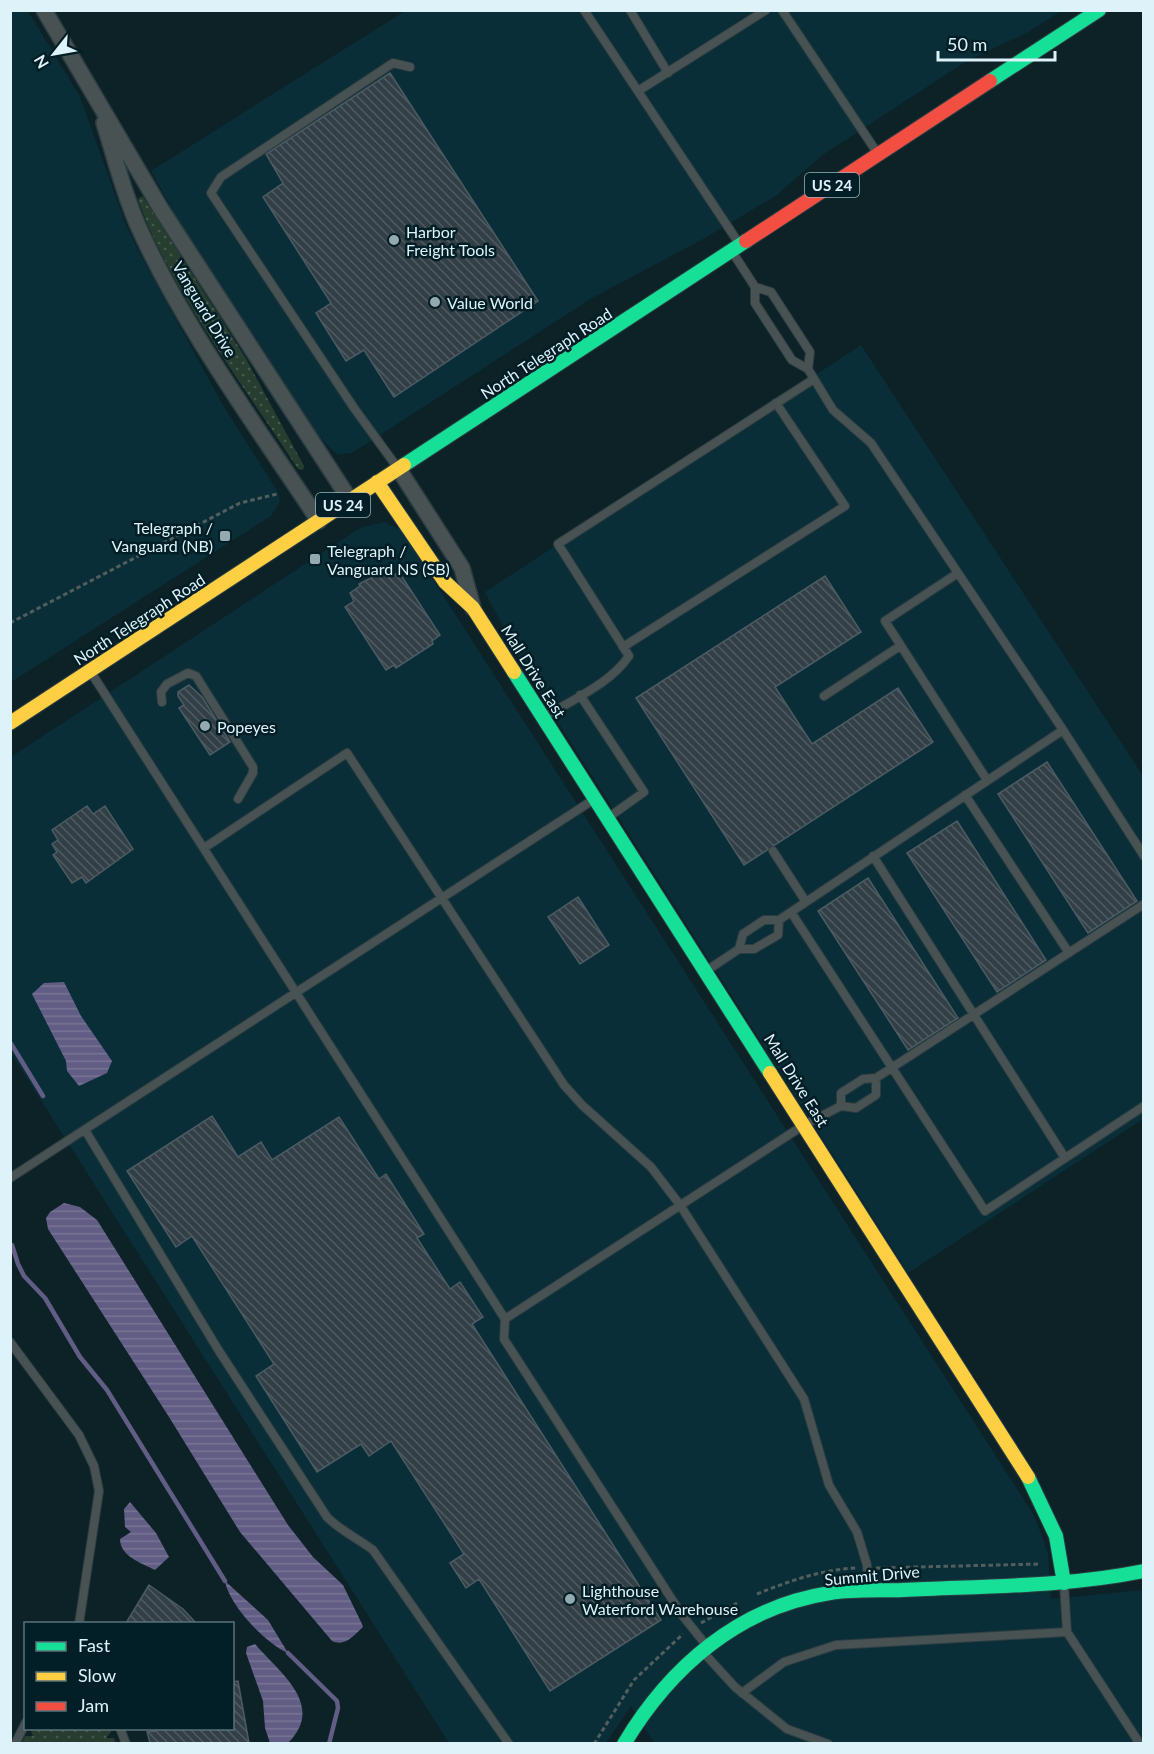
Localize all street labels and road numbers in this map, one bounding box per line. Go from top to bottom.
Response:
road number: US 24 [805,173,859,197]
street label: Vanguard Drive [169,258,241,360]
street label: North Telegraph Road [477,303,615,403]
road number: US 24 [316,493,370,517]
street label: North Telegraph Road [70,569,208,669]
street label: Mall Drive East [498,621,570,721]
street label: Mall Drive East [761,1030,833,1130]
street label: Summit Drive [824,1561,920,1589]

